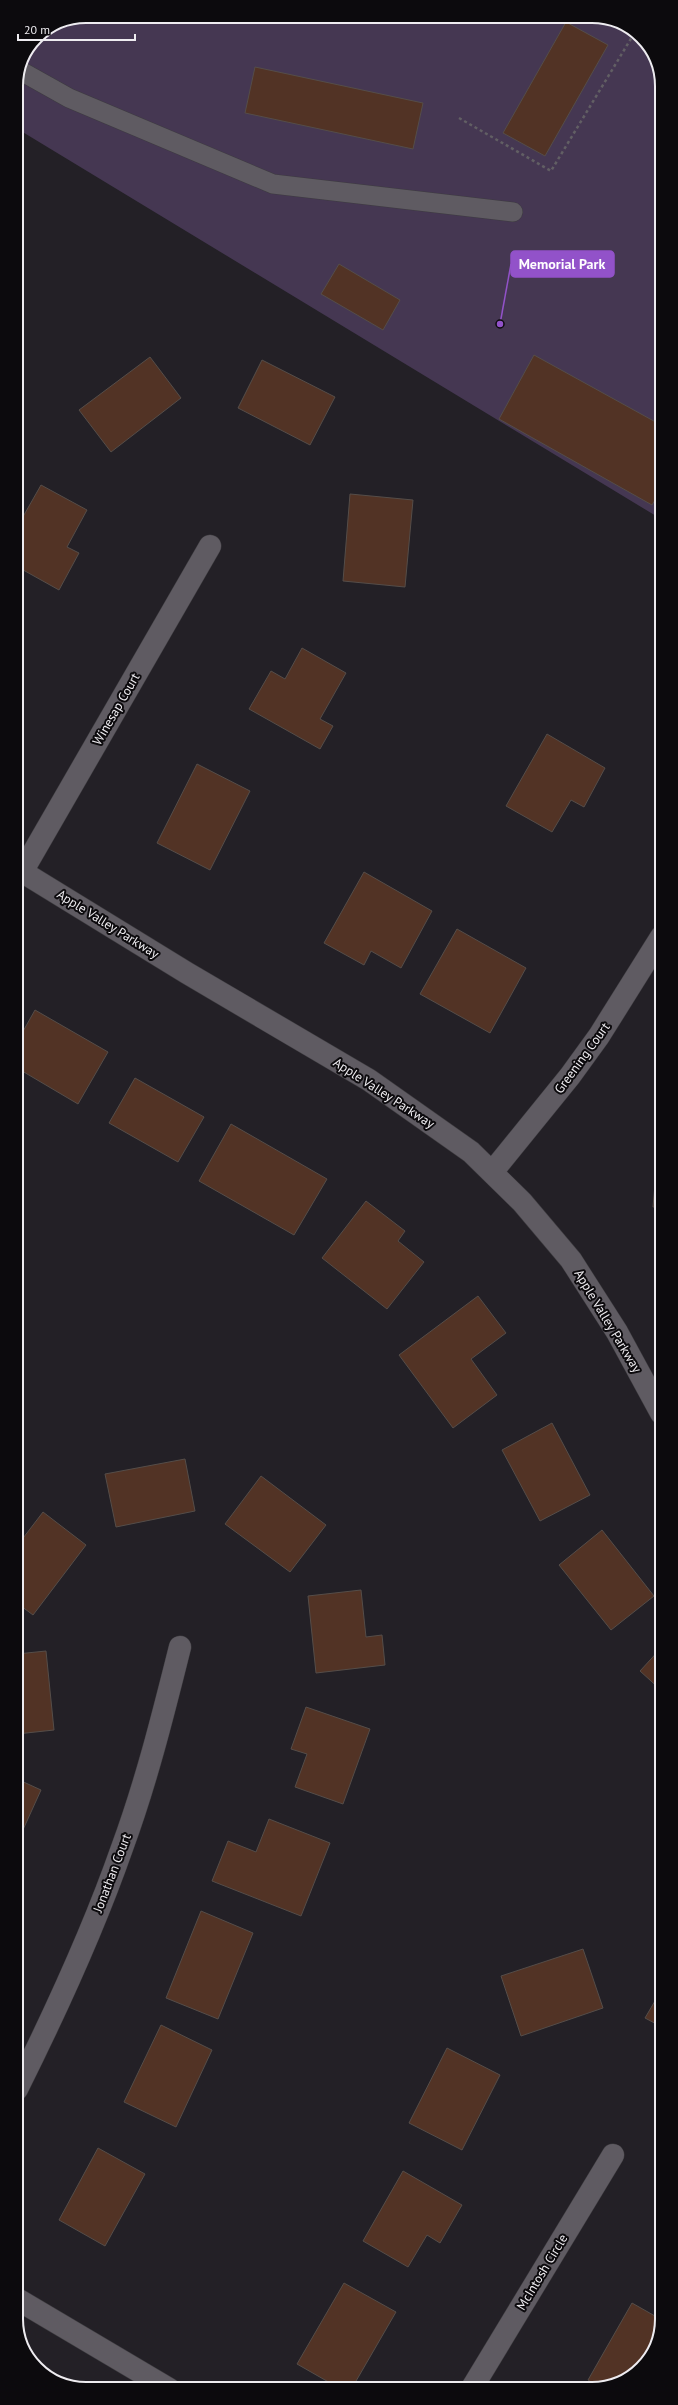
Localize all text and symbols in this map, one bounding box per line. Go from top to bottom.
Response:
scale bar [18,16,135,42]
text: 20 m [24,22,50,37]
callout: Memorial Park [511,251,614,277]
text: Memorial Park [519,255,605,273]
street label: Winesap Court [88,669,144,748]
street label: Apple Valley Parkway [54,886,162,962]
street label: Greening Court [551,1019,614,1097]
street label: Apple Valley Parkway [330,1054,438,1132]
street label: Apple Valley Parkway [571,1266,645,1376]
street label: Jonathan Court [89,1831,135,1916]
street label: McIntosh Circle [513,2231,571,2313]

